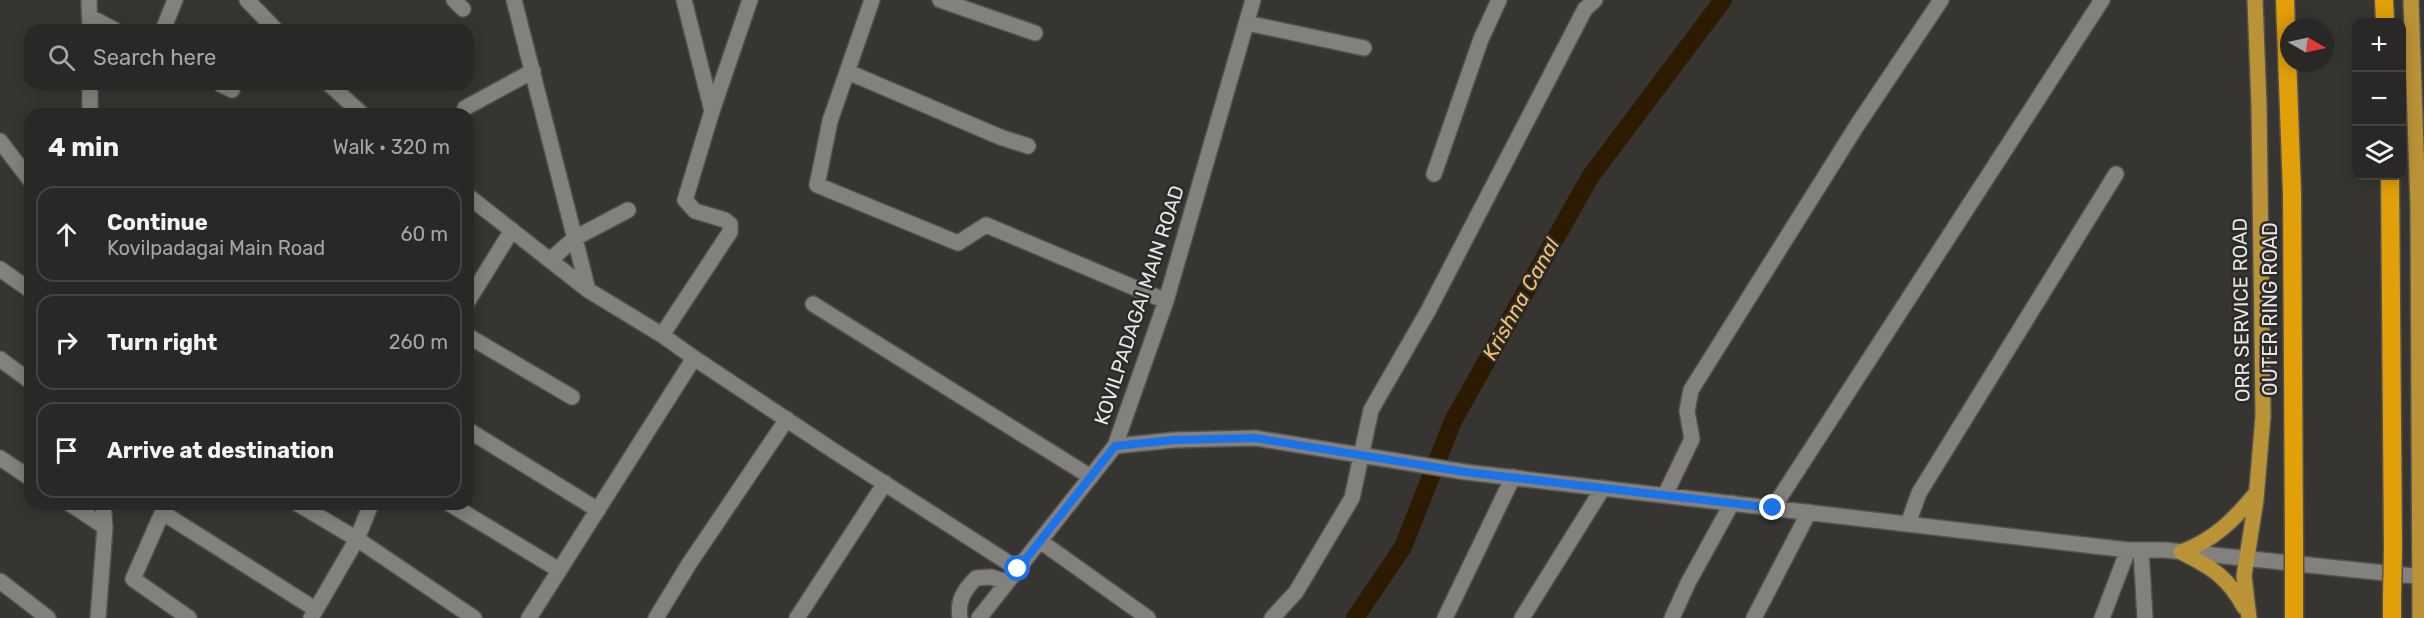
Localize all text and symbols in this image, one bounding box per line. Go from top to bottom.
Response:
north arrow [2280,18,2334,72]
map controls [2352,18,2406,180]
button: + [2352,18,2406,72]
search box [24,24,474,90]
icon: search [45,41,78,74]
text: Search here [93,44,216,71]
button: − [2352,72,2406,126]
button: layers [2352,126,2406,180]
text: 4 min [48,132,119,163]
text: Walk · 320 m [333,135,450,159]
street label: KOVILPADAGAI MAIN ROAD [1089,182,1189,428]
text: Continue [107,209,208,236]
icon: ahead [50,218,83,251]
street label: ORR SERVICE ROAD [2227,218,2255,402]
text: 60 m [401,222,448,246]
street label: OUTER RING ROAD [2258,222,2282,396]
water label: Krishna Canal [1477,233,1565,364]
text: Kovilpadagai Main Road [107,236,325,260]
icon: right [50,326,83,359]
text: Turn right [107,329,217,356]
text: 260 m [389,330,448,354]
icon: arrive [50,434,83,467]
text: Arrive at destination [107,437,334,464]
route end [1759,494,1785,520]
route start [1004,555,1030,581]

